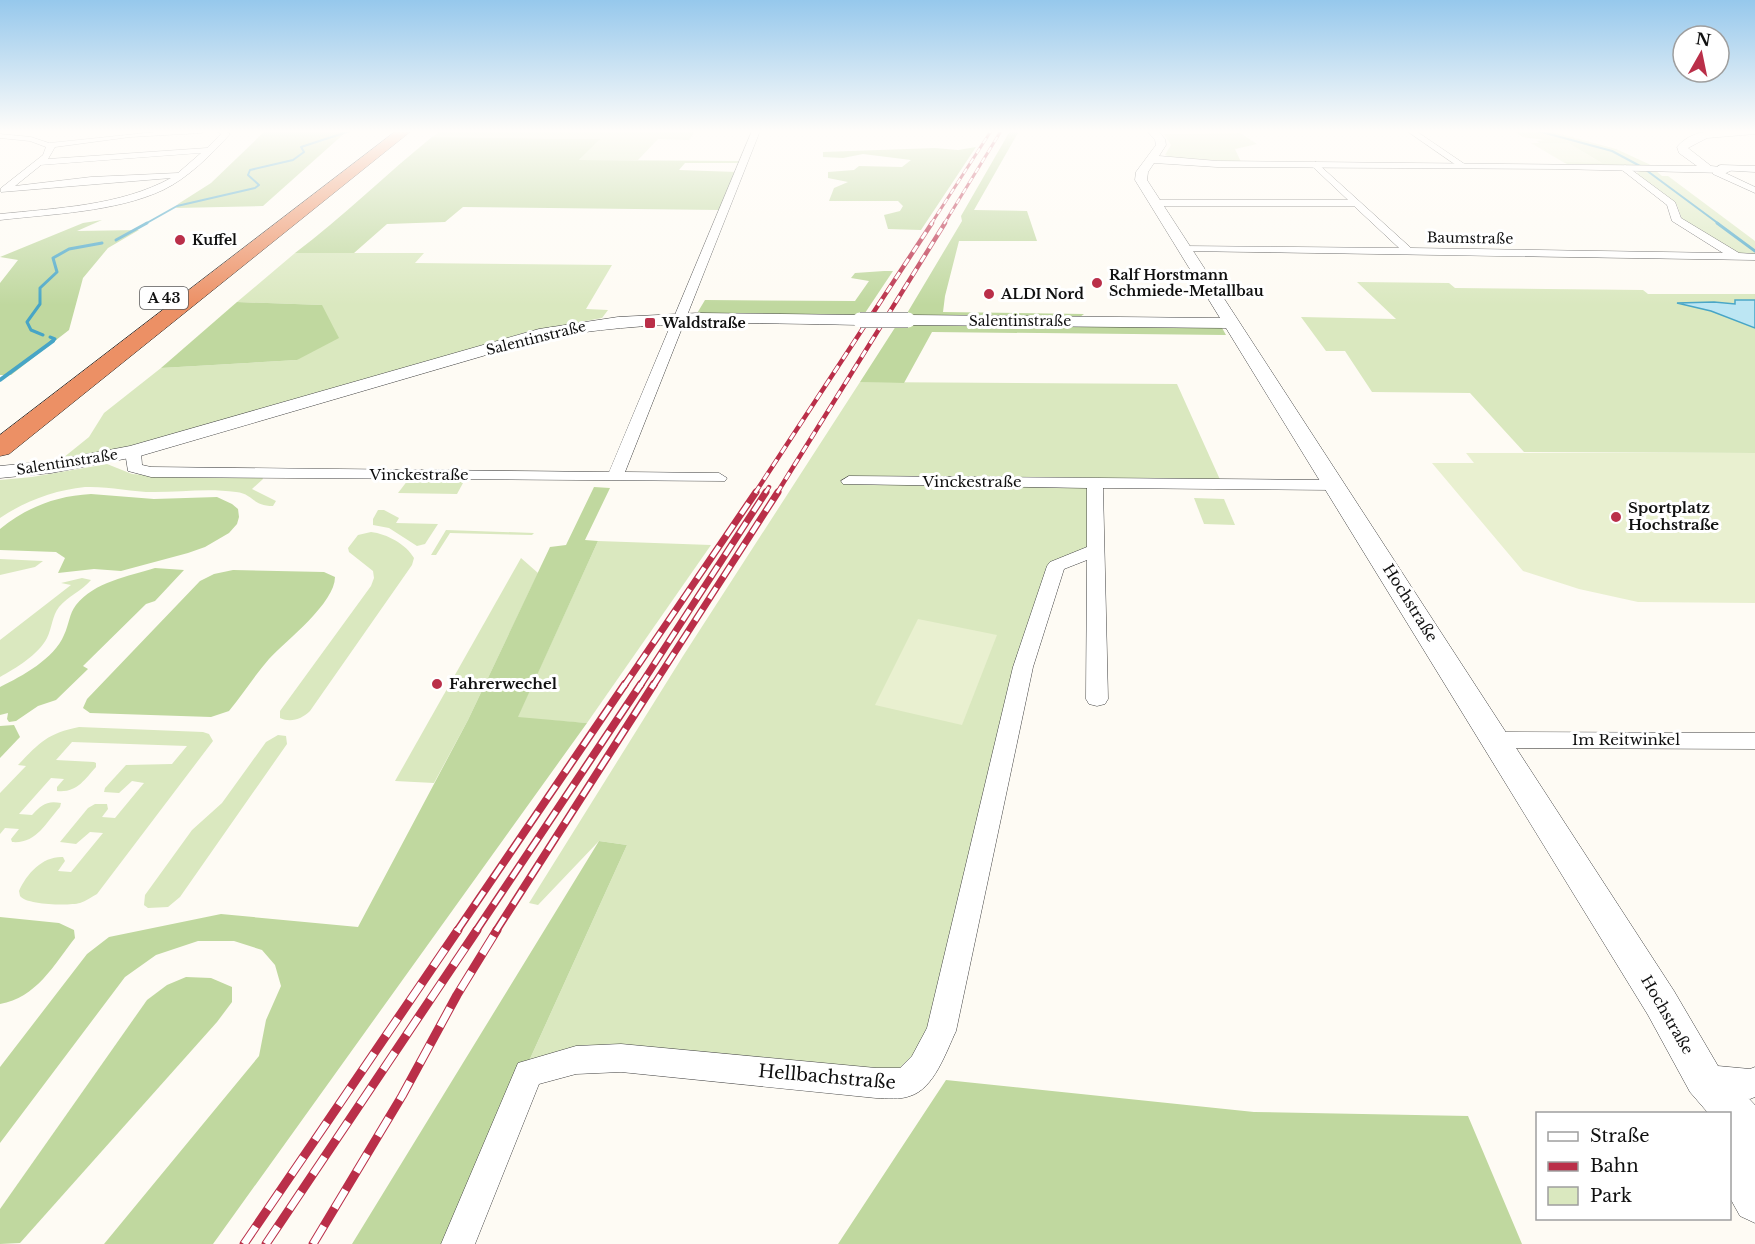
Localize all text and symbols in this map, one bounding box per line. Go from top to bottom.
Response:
north arrow [1671,24,1731,84]
text: N [1694,28,1712,50]
street label: Baumstraße [1427,228,1513,248]
place label: Kuffel [192,231,237,249]
marker: Kuffel [173,233,187,247]
place label: Ralf Horstmann Schmiede-Metallbau [1109,266,1264,300]
marker: Ralf Horstmann Schmiede-Metallbau [1090,276,1104,290]
place label: ALDI Nord [1000,285,1084,303]
road number: A 43 [140,287,188,309]
marker: ALDI Nord [982,287,996,301]
street label: Salentinstraße [969,312,1071,330]
place label: Waldstraße [661,314,746,332]
marker: Waldstraße [643,316,657,330]
street label: Salentinstraße [484,317,588,359]
street label: Salentinstraße [15,445,119,479]
street label: Vinckestraße [368,465,469,484]
street label: Vinckestraße [921,472,1022,491]
place label: Sportplatz Hochstraße [1628,498,1719,534]
marker: Sportplatz Hochstraße [1609,510,1623,524]
street label: Hochstraße [1379,560,1442,645]
place label: Fahrerwechel [449,674,558,693]
marker: Fahrerwechel [430,677,444,691]
street label: Im Reitwinkel [1572,730,1680,749]
street label: Hochstraße [1637,972,1698,1058]
street label: Hellbachstraße [757,1060,897,1094]
legend [1536,1112,1731,1220]
text: Straße [1590,1125,1650,1147]
text: Bahn [1590,1155,1639,1177]
text: Park [1590,1185,1632,1207]

